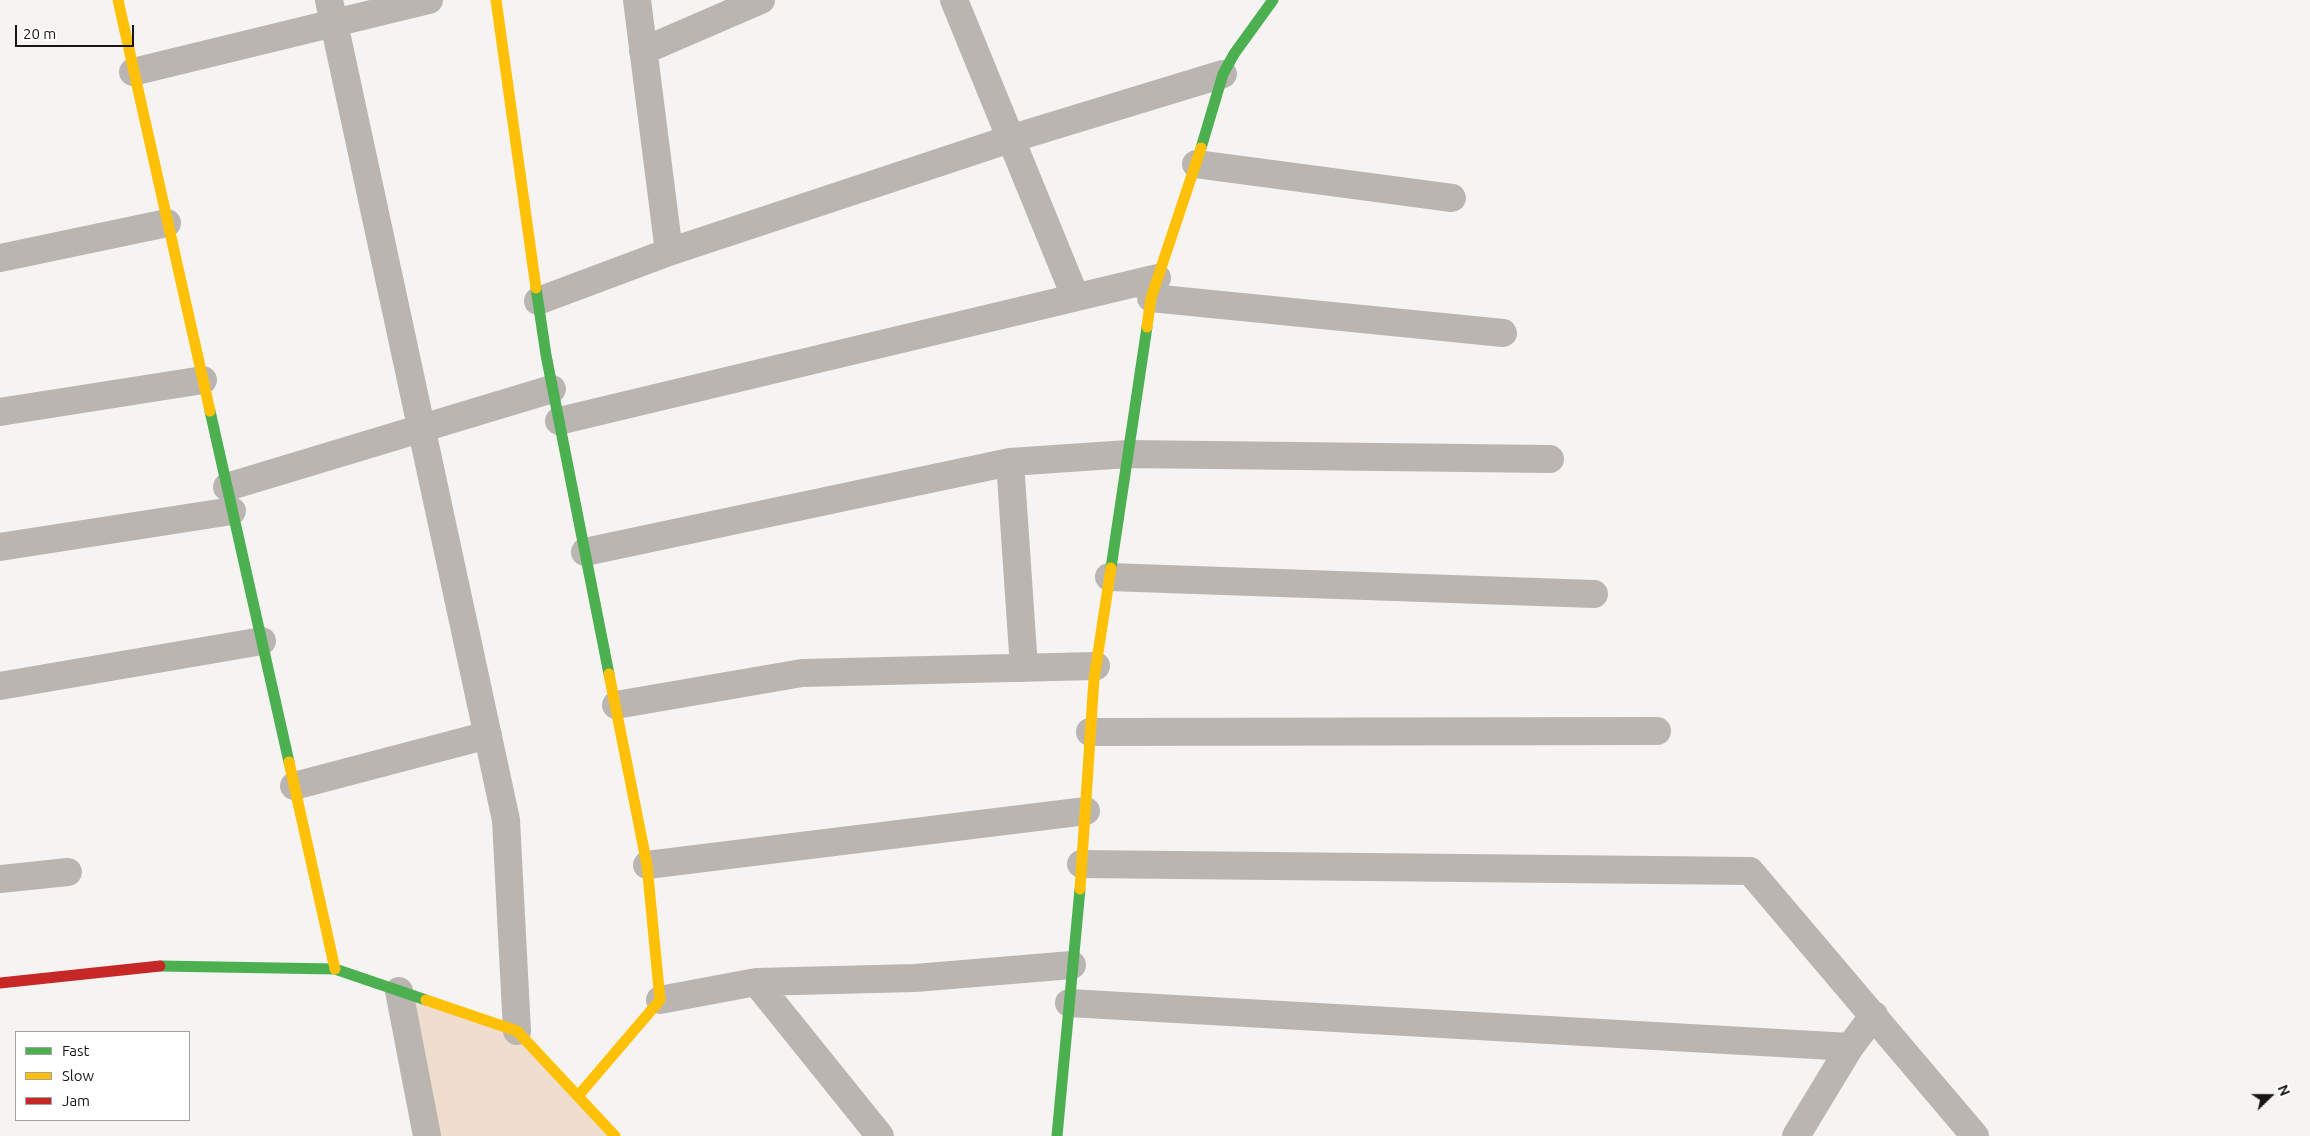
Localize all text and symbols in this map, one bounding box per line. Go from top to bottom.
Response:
scale bar [18,15,136,47]
text: 20 m [23,25,56,42]
legend [15,1031,190,1121]
text: Fast [62,1042,89,1059]
text: Slow [62,1067,94,1084]
north arrow [2245,1071,2295,1121]
text: N [2275,1083,2293,1098]
text: Jam [62,1092,90,1109]

